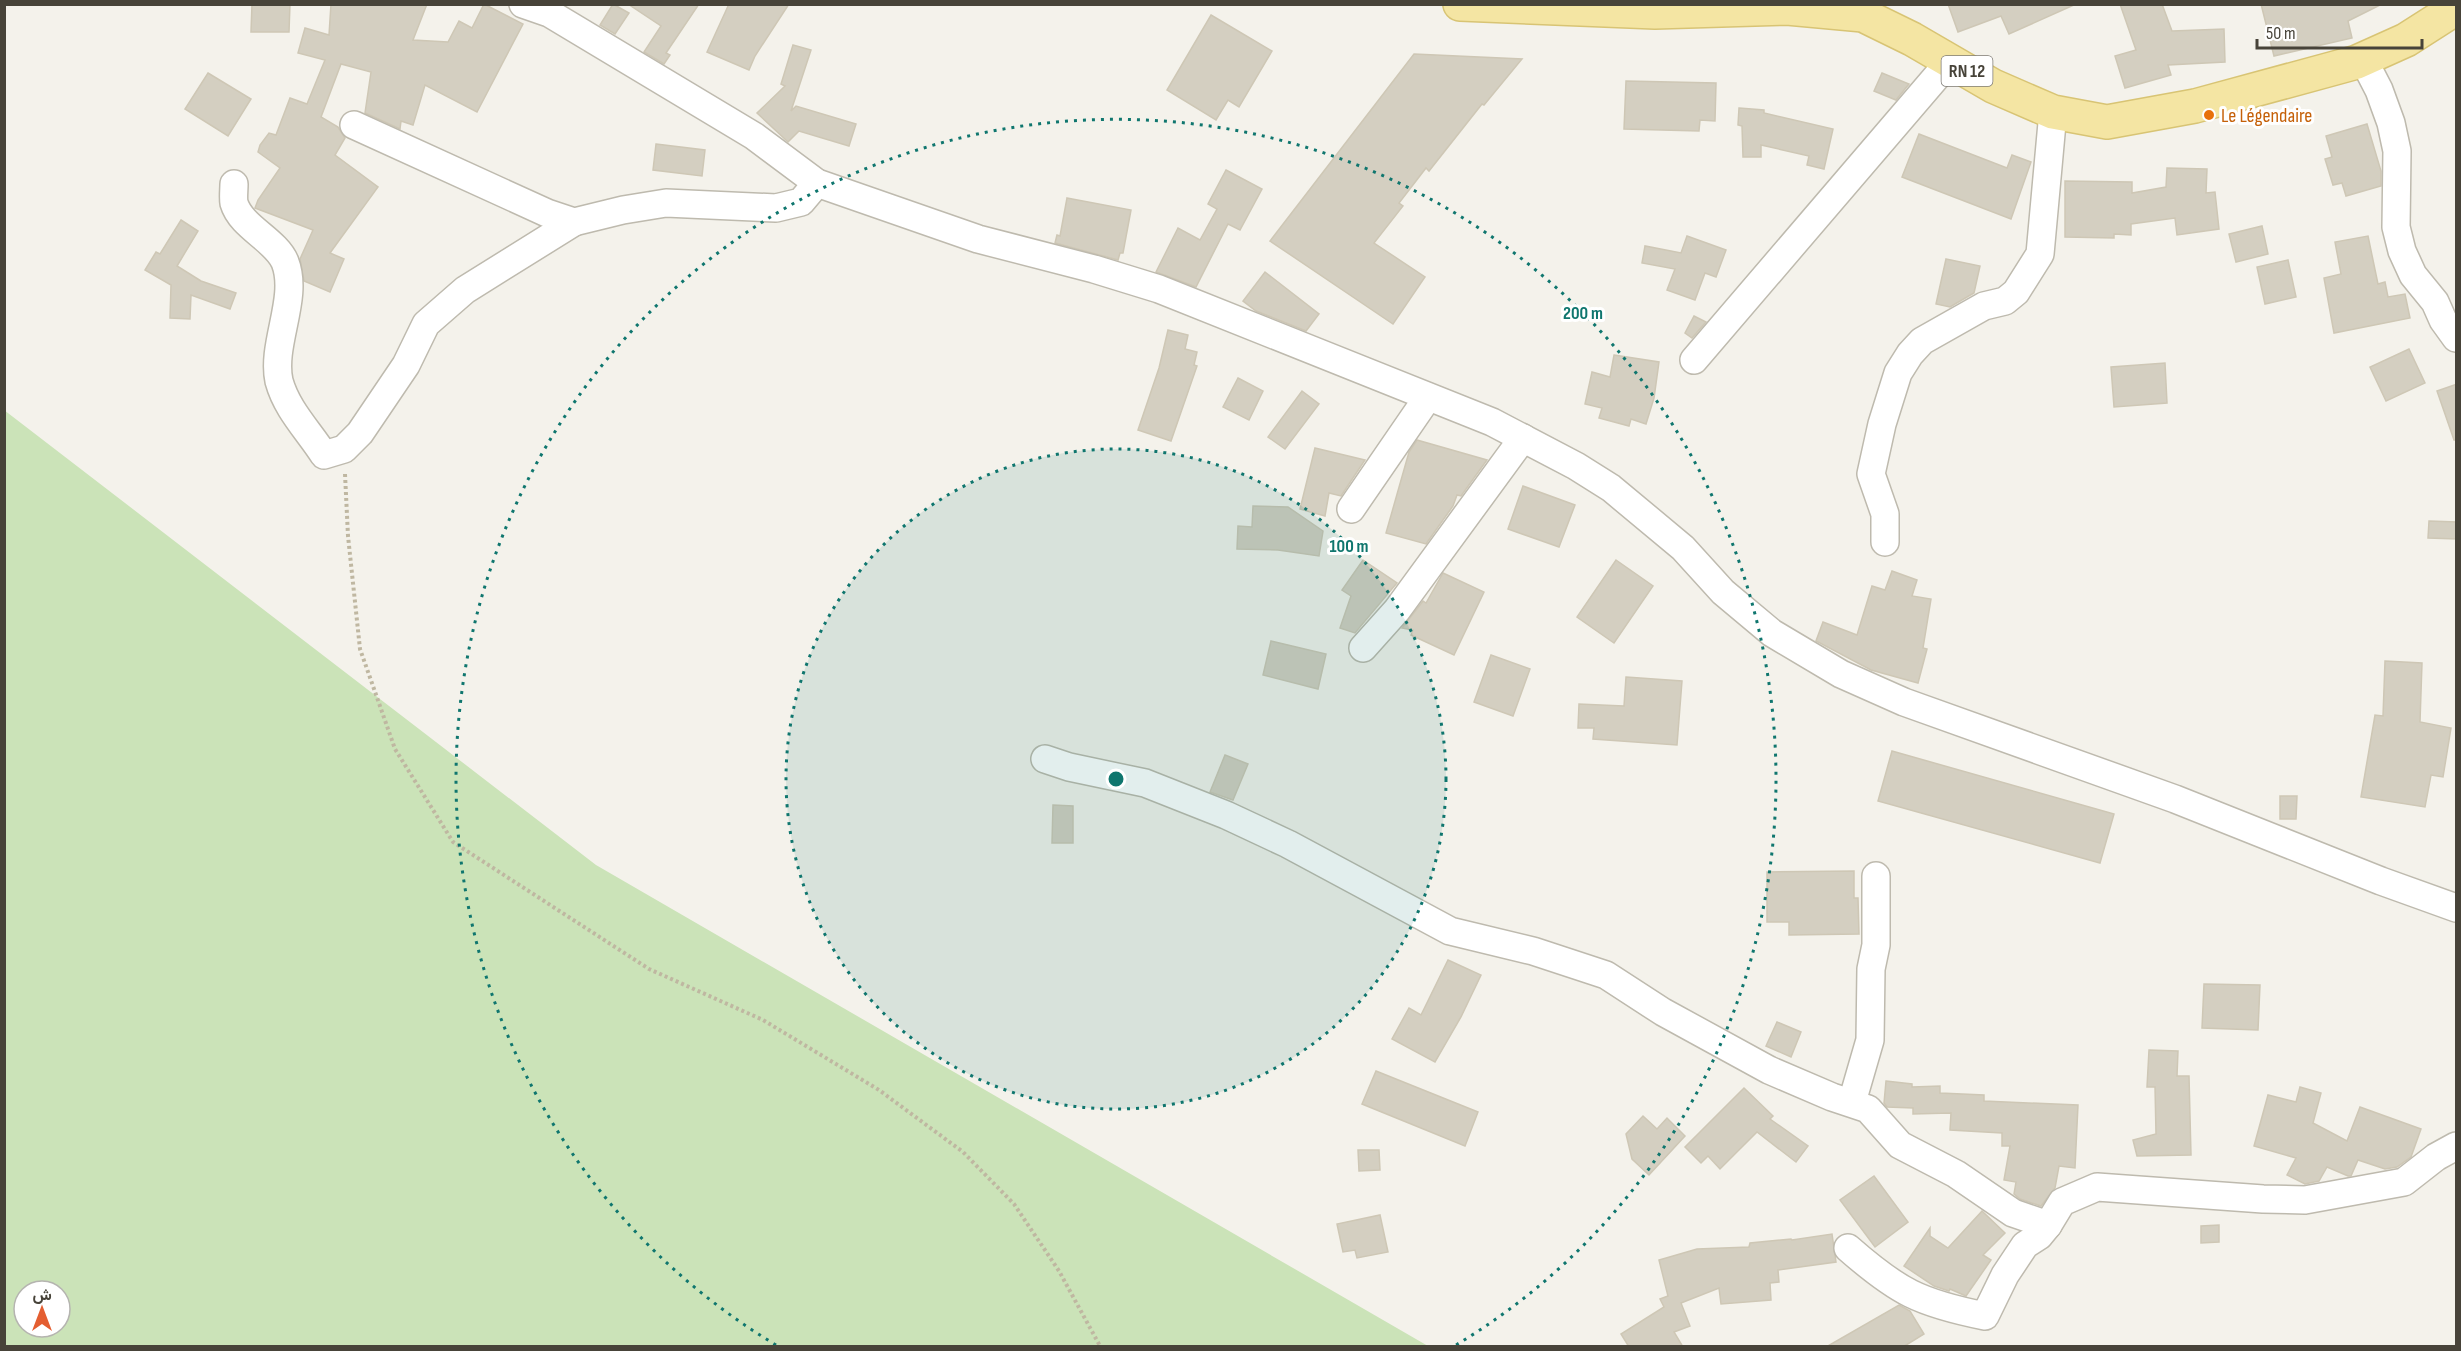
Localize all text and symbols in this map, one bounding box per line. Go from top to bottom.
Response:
scale bar [2257,12,2422,50]
text: 50 m [2266,23,2296,44]
road number: RN 12 [1942,56,1992,86]
place label: Le Légendaire [2221,104,2312,128]
marker: Le Légendaire [2202,108,2216,122]
text: 200 m [1563,303,1603,324]
text: 100 m [1330,536,1369,557]
centre of rings [1106,769,1126,789]
north arrow [12,1279,72,1339]
text: ش [32,1286,52,1305]

